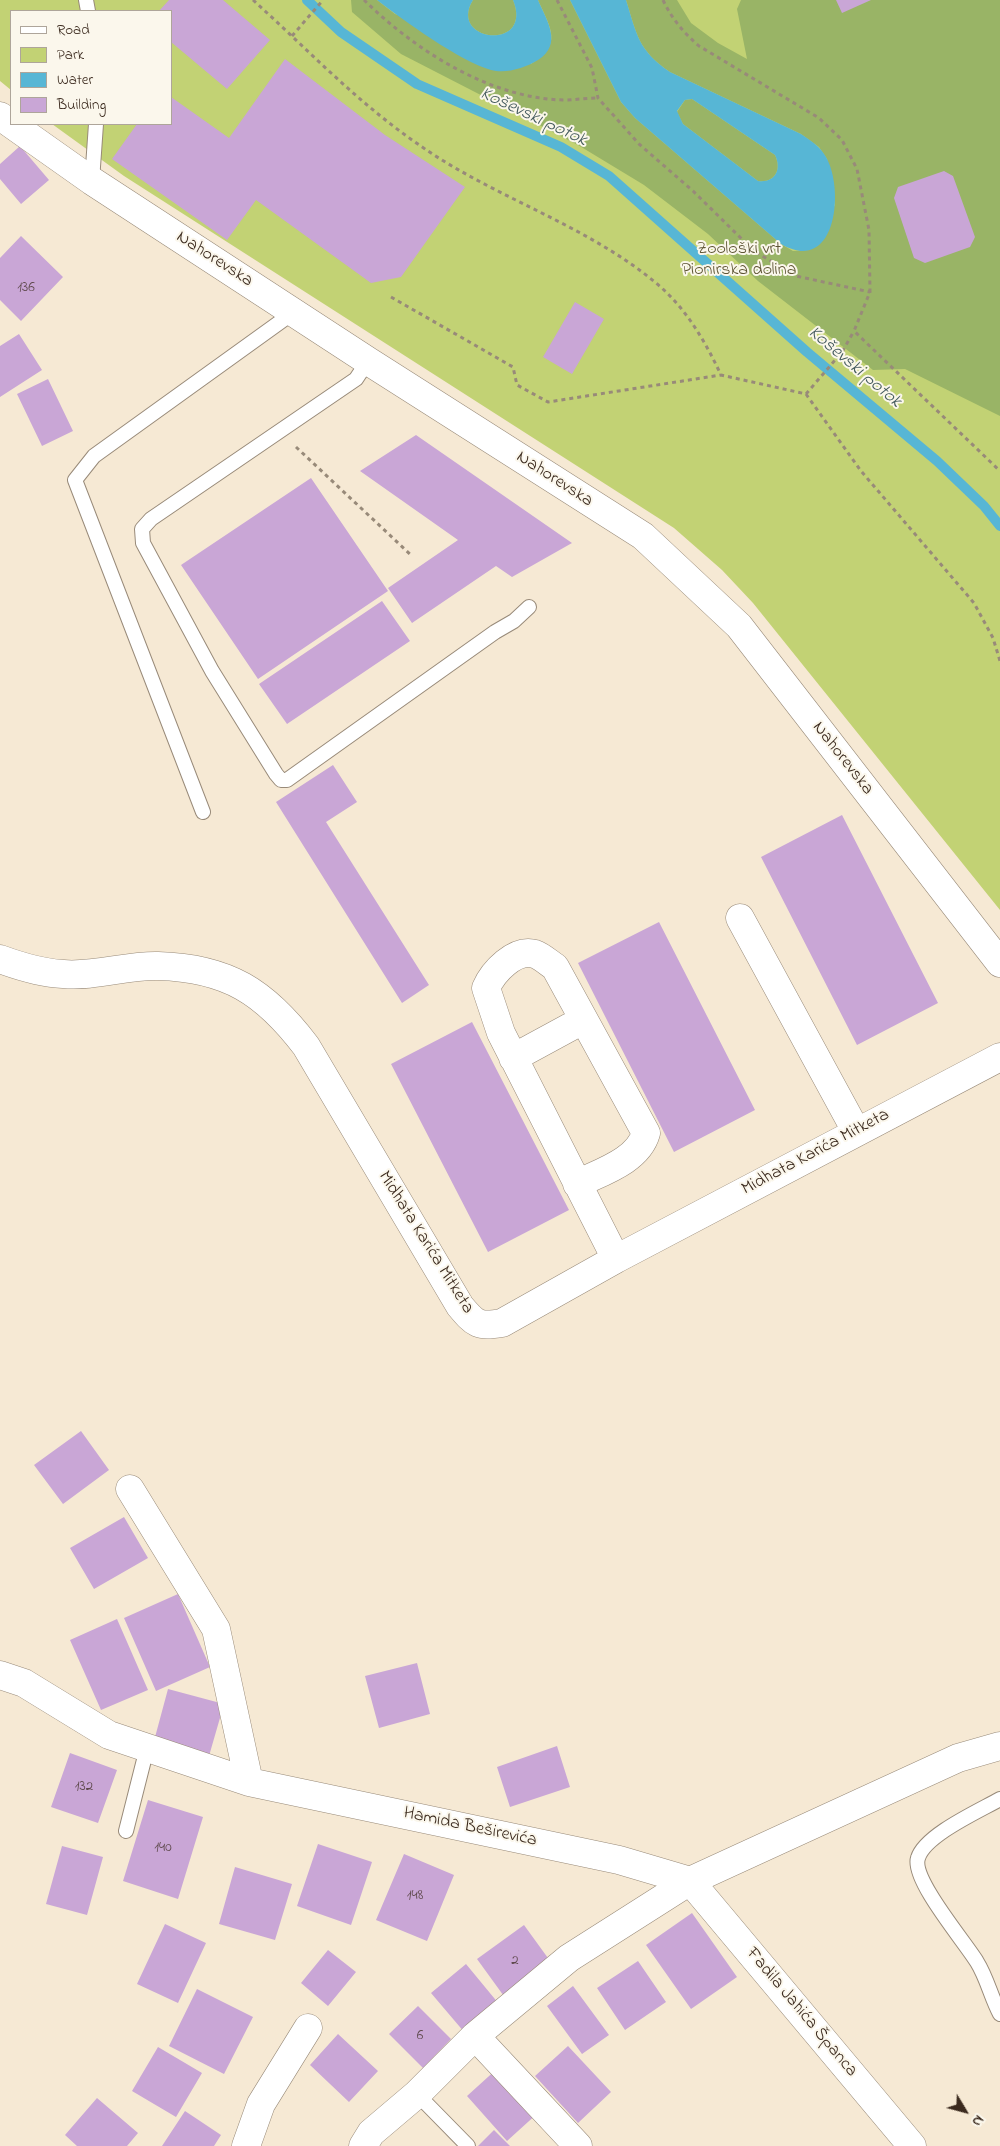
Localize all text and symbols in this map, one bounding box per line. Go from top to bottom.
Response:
legend [10,10,172,125]
text: Road [57,19,90,41]
text: Park [57,44,84,66]
text: Water [57,69,93,91]
water label: Koševski potok [476,83,590,153]
text: Building [57,94,106,116]
street label: Nahorevska [172,227,256,293]
park label: Zoološki vrt Pionirska dolina [682,239,796,282]
house number: 136 [17,280,35,298]
water label: Koševski potok [803,322,905,414]
street label: Nahorevska [512,447,596,513]
street label: Nahorevska [807,718,877,800]
street label: Midhata Karića Mitketa [738,1105,894,1201]
street label: Midhata Karića Mitketa [372,1168,478,1318]
house number: 132 [75,1779,93,1797]
street label: Hamida Beširevića [401,1803,539,1853]
house number: 140 [154,1840,172,1858]
house number: 148 [407,1888,423,1906]
street label: Fadila Jahića Španca [741,1944,861,2082]
house number: 2 [511,1953,519,1971]
house number: 6 [417,2028,423,2046]
north arrow [940,2086,990,2136]
text: N [966,2110,989,2130]

